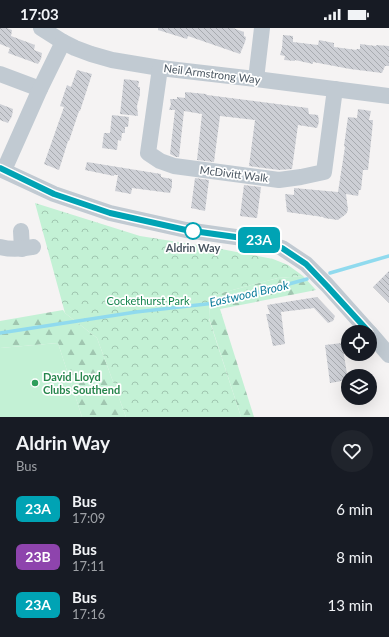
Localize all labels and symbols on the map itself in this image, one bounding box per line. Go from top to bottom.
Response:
street label: Neil Armstrong Way [163,61,261,86]
street label: McDivitt Walk [199,163,270,184]
marker: Aldrin Way [184,222,202,240]
line badge: 23A [236,227,282,253]
place label: Aldrin Way [165,241,220,254]
water label: Eastwood Brook [208,277,290,310]
park label: Cockethurst Park [107,294,190,307]
place label: David Lloyd Clubs Southend [43,370,120,396]
marker: David Lloyd Clubs Southend [30,378,40,388]

